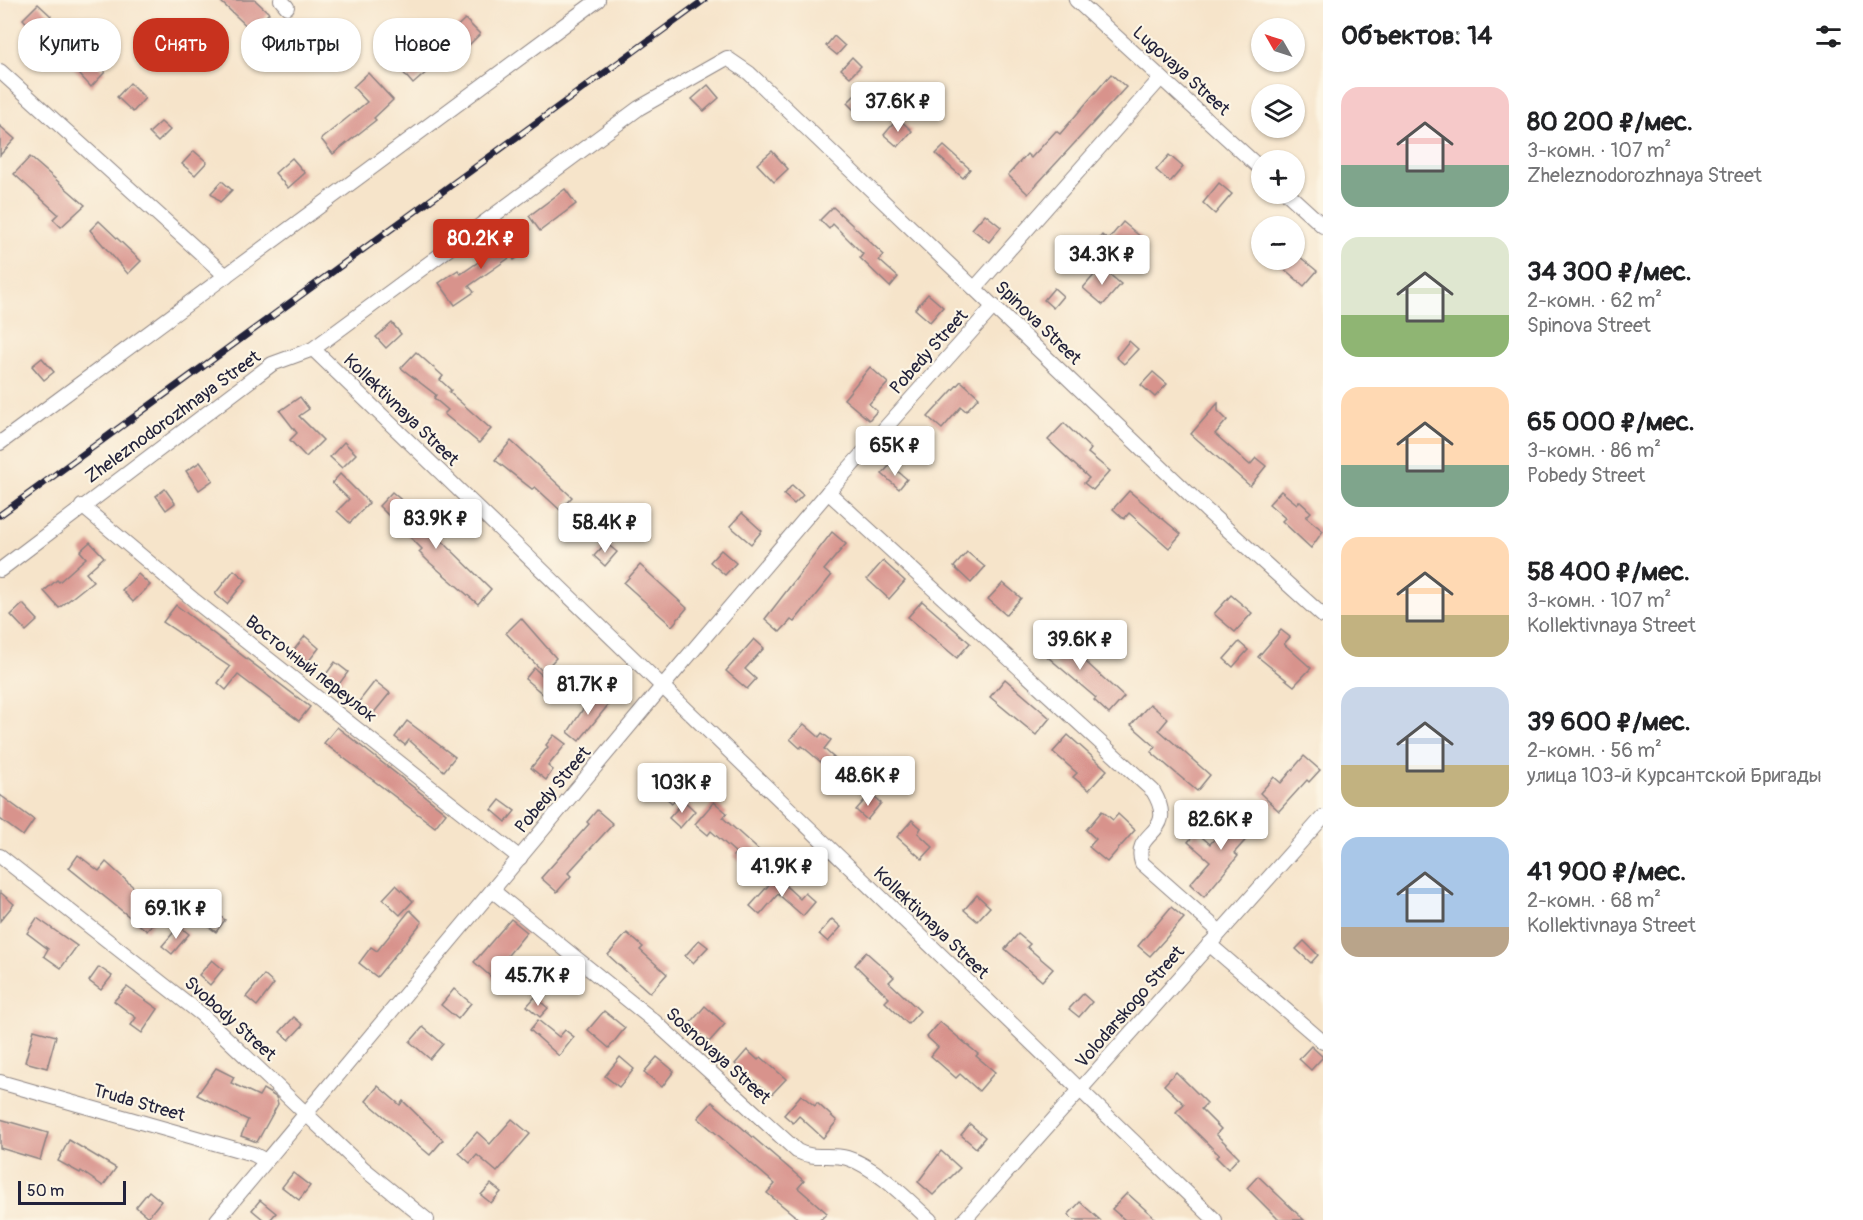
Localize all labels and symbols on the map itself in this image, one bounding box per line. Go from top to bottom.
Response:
north arrow [1251,18,1305,72]
street label: Lugovaya Street [1128,21,1235,121]
pin: 37.6K ₽ [843,82,953,133]
pin: 80.2K ₽ [426,219,536,270]
pin: 34.3K ₽ [1047,235,1157,286]
street label: Spinova Street [990,276,1087,370]
street label: Pobedy Street [885,304,974,399]
street label: Zheleznodorozhnaya Street [81,345,266,488]
street label: Kollektivnaya Street [338,349,464,472]
pin: 65K ₽ [853,426,937,477]
pin: 83.9K ₽ [381,499,491,550]
pin: 58.4K ₽ [550,503,660,554]
street label: Восточный переулок [240,610,382,728]
pin: 39.6K ₽ [1025,620,1135,671]
pin: 81.7K ₽ [533,665,643,716]
street label: Pobedy Street [510,741,597,838]
pin: 48.6K ₽ [813,756,923,807]
pin: 103K ₽ [633,763,731,814]
pin: 82.6K ₽ [1166,800,1276,851]
pin: 41.9K ₽ [727,847,837,898]
street label: Kollektivnaya Street [868,862,994,985]
pin: 69.1K ₽ [121,889,231,940]
street label: Volodarskogo Street [1071,941,1190,1073]
pin: 45.7K ₽ [483,956,593,1007]
street label: Svobody Street [179,972,281,1067]
street label: Sosnovaya Street [661,1003,776,1110]
street label: Truda Street [90,1079,188,1127]
scale bar [18,1178,126,1206]

